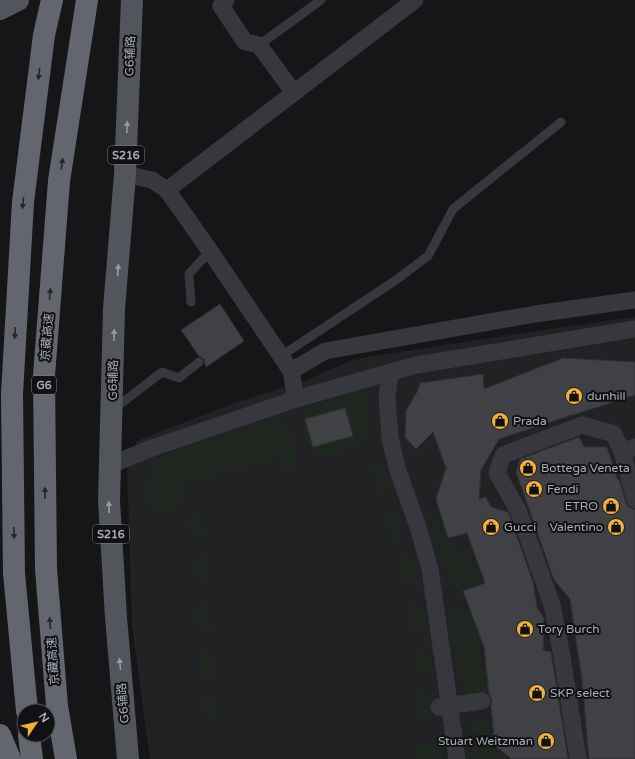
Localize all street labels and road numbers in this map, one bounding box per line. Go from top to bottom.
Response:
street label: G6辅路 [122,35,138,77]
road number: S216 [108,146,144,164]
street label: 京藏高速 [38,312,56,362]
street label: G6辅路 [106,360,120,400]
road number: G6 [32,376,56,394]
road number: S216 [93,525,129,543]
street label: 京藏高速 [44,637,62,685]
street label: G6辅路 [114,682,132,724]

